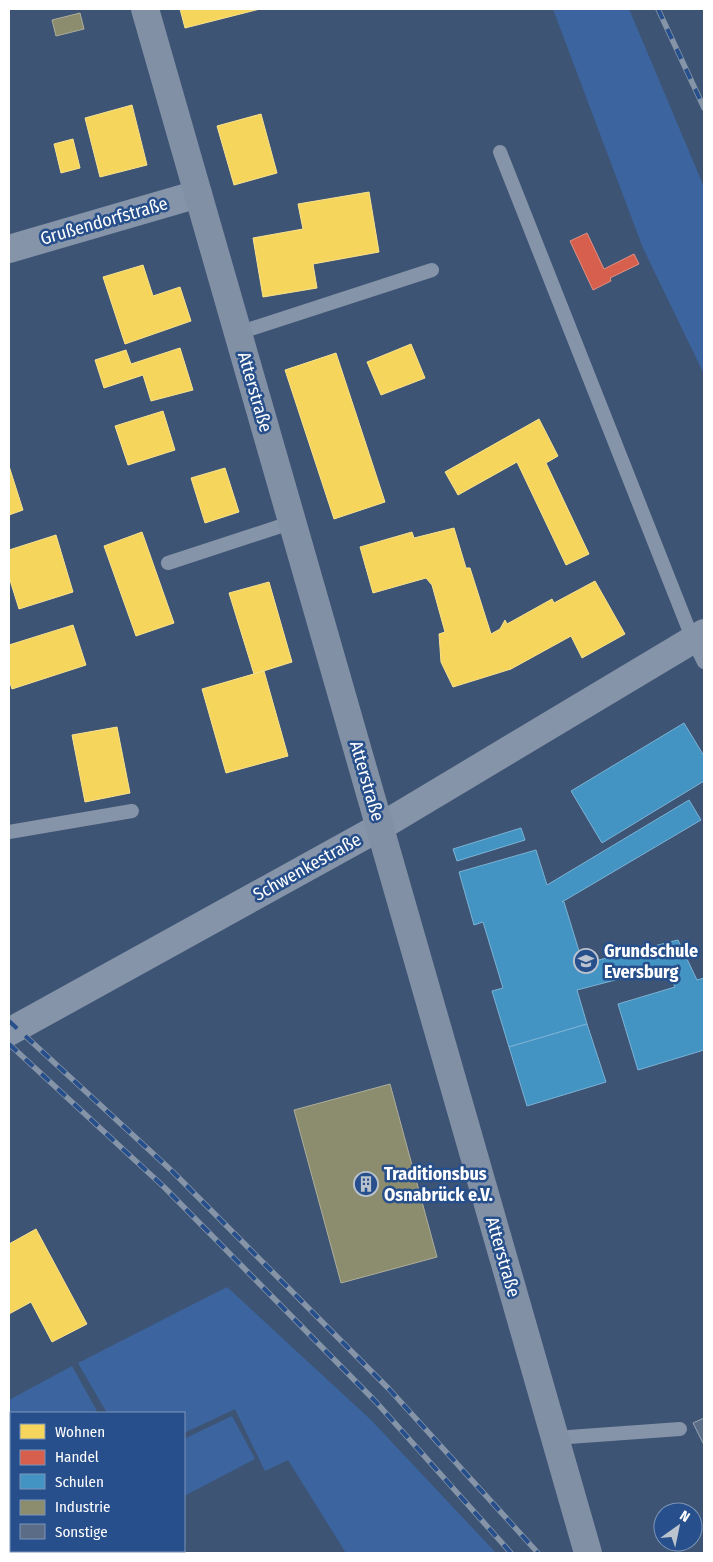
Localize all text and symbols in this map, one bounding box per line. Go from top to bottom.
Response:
street label: Grußendorfstraße [38,192,170,250]
street label: Atterstraße [233,349,277,435]
street label: Atterstraße [345,738,389,824]
street label: Schwenkestraße [249,828,365,906]
place label: Grundschule Eversburg [604,940,698,983]
school or university icon: Grundschule Eversburg [573,948,599,974]
place label: Traditionsbus Osnabrück e.V. [384,1163,493,1206]
building icon: Traditionsbus Osnabrück e.V. [353,1171,379,1197]
street label: Atterstraße [481,1214,525,1300]
legend [10,1412,185,1552]
text: Wohnen [55,1423,105,1441]
text: Handel [55,1448,99,1466]
text: Schulen [55,1473,104,1491]
text: Industrie [55,1498,110,1516]
north arrow [653,1502,703,1552]
text: N [677,1507,693,1526]
text: Sonstige [55,1523,108,1541]

